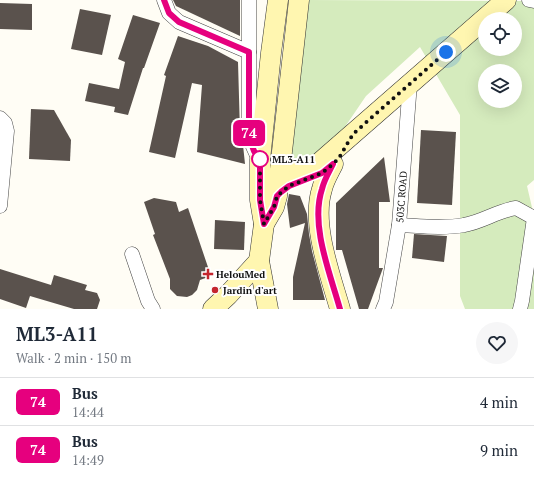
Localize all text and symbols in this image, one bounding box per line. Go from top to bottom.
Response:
map controls [478,12,522,108]
button: locate [478,12,522,56]
your location [436,42,456,62]
button: layers [478,64,522,108]
line badge: 74 [231,120,267,146]
text: 74 [241,123,257,142]
marker: ML3-A11 [251,150,269,168]
place label: ML3-A11 [272,153,315,166]
street label: 503C ROAD [393,171,410,223]
place label: HelouMed [216,268,265,281]
marker: HelouMed [203,269,213,279]
place label: Jardin d'art [223,284,277,297]
marker: Jardin d'art [210,285,220,295]
text: ML3-A11 [16,321,98,346]
button: heart [476,322,518,364]
text: Walk · 2 min · 150 m [16,349,131,367]
text: Bus [72,383,98,403]
text: 74 [30,392,46,411]
text: 4 min [480,392,518,412]
text: 14:44 [72,403,104,421]
text: Bus [72,431,98,451]
text: 74 [30,440,46,459]
text: 9 min [480,440,518,460]
text: 14:49 [72,451,104,469]

